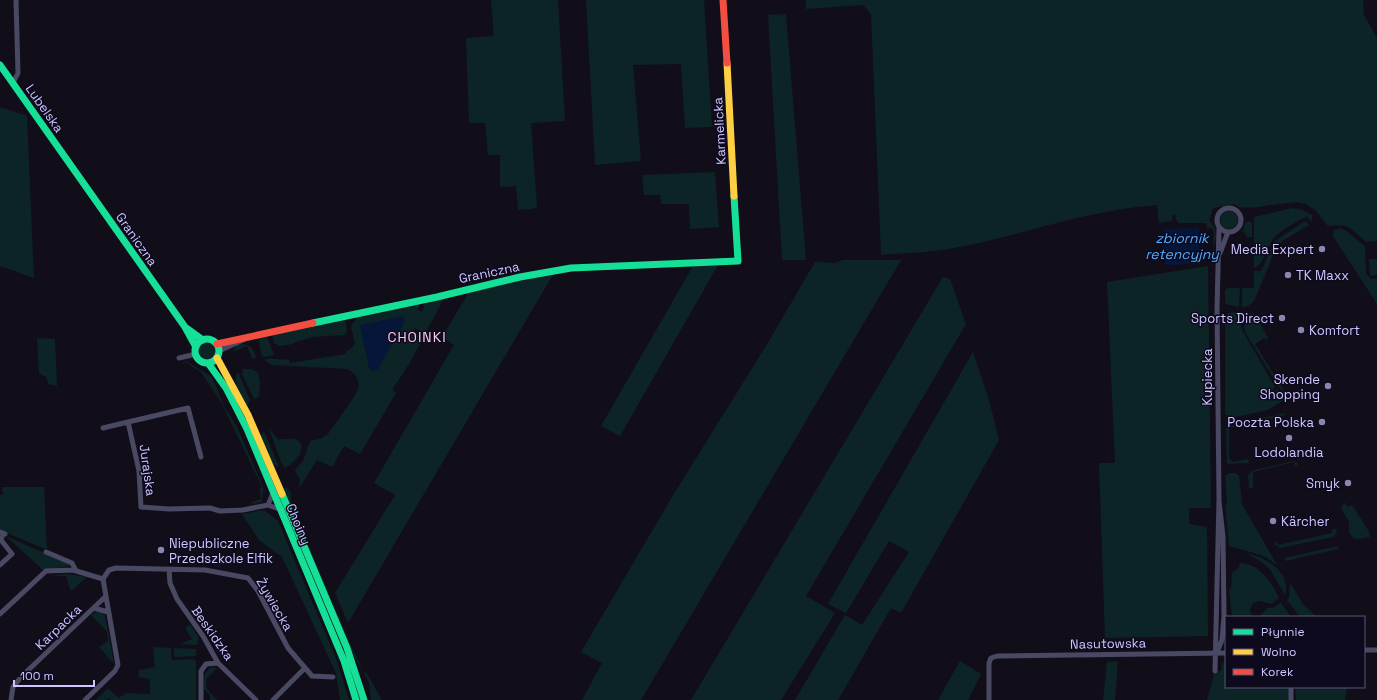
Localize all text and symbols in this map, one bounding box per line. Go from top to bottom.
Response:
street label: Lubelska [22,81,68,136]
street label: Karmelicka [709,96,730,165]
street label: Graniczna [112,209,162,270]
water label: zbiornik retencyjny [1145,229,1220,263]
place label: Media Expert [1231,241,1314,258]
marker: Media Expert [1317,244,1327,254]
street label: Graniczna [457,258,522,287]
place label: TK Maxx [1296,267,1349,284]
marker: TK Maxx [1283,270,1293,280]
place label: Sports Direct [1191,310,1274,327]
marker: Sports Direct [1277,313,1287,323]
place label: Komfort [1309,322,1360,339]
marker: Komfort [1296,325,1306,335]
district label: CHOINKI [387,328,447,346]
street label: Kupiecka [1199,348,1216,406]
place label: Skende Shopping [1260,371,1320,403]
marker: Skende Shopping [1323,381,1333,391]
place label: Poczta Polska [1227,414,1315,431]
marker: Poczta Polska [1317,417,1327,427]
marker: Lodolandia [1284,433,1294,443]
street label: Jurajska [135,443,160,497]
place label: Lodolandia [1254,444,1324,461]
place label: Smyk [1306,475,1340,492]
marker: Smyk [1343,478,1353,488]
street label: Choiny [282,501,315,547]
place label: Kärcher [1281,513,1330,530]
marker: Kärcher [1268,516,1278,526]
place label: Niepubliczne Przedszkole Elfik [169,535,273,567]
marker: Niepubliczne Przedszkole Elfik [156,545,166,555]
street label: Żywiecka [253,575,297,634]
street label: Karpacka [32,601,86,654]
street label: Beskidzka [188,603,238,664]
legend [1225,616,1365,688]
text: Płynnie [1261,624,1305,640]
street label: Nasutowska [1070,634,1147,653]
text: Wolno [1261,644,1296,660]
scale bar [14,662,94,688]
text: Korek [1261,664,1294,680]
text: 100 m [20,668,54,684]

